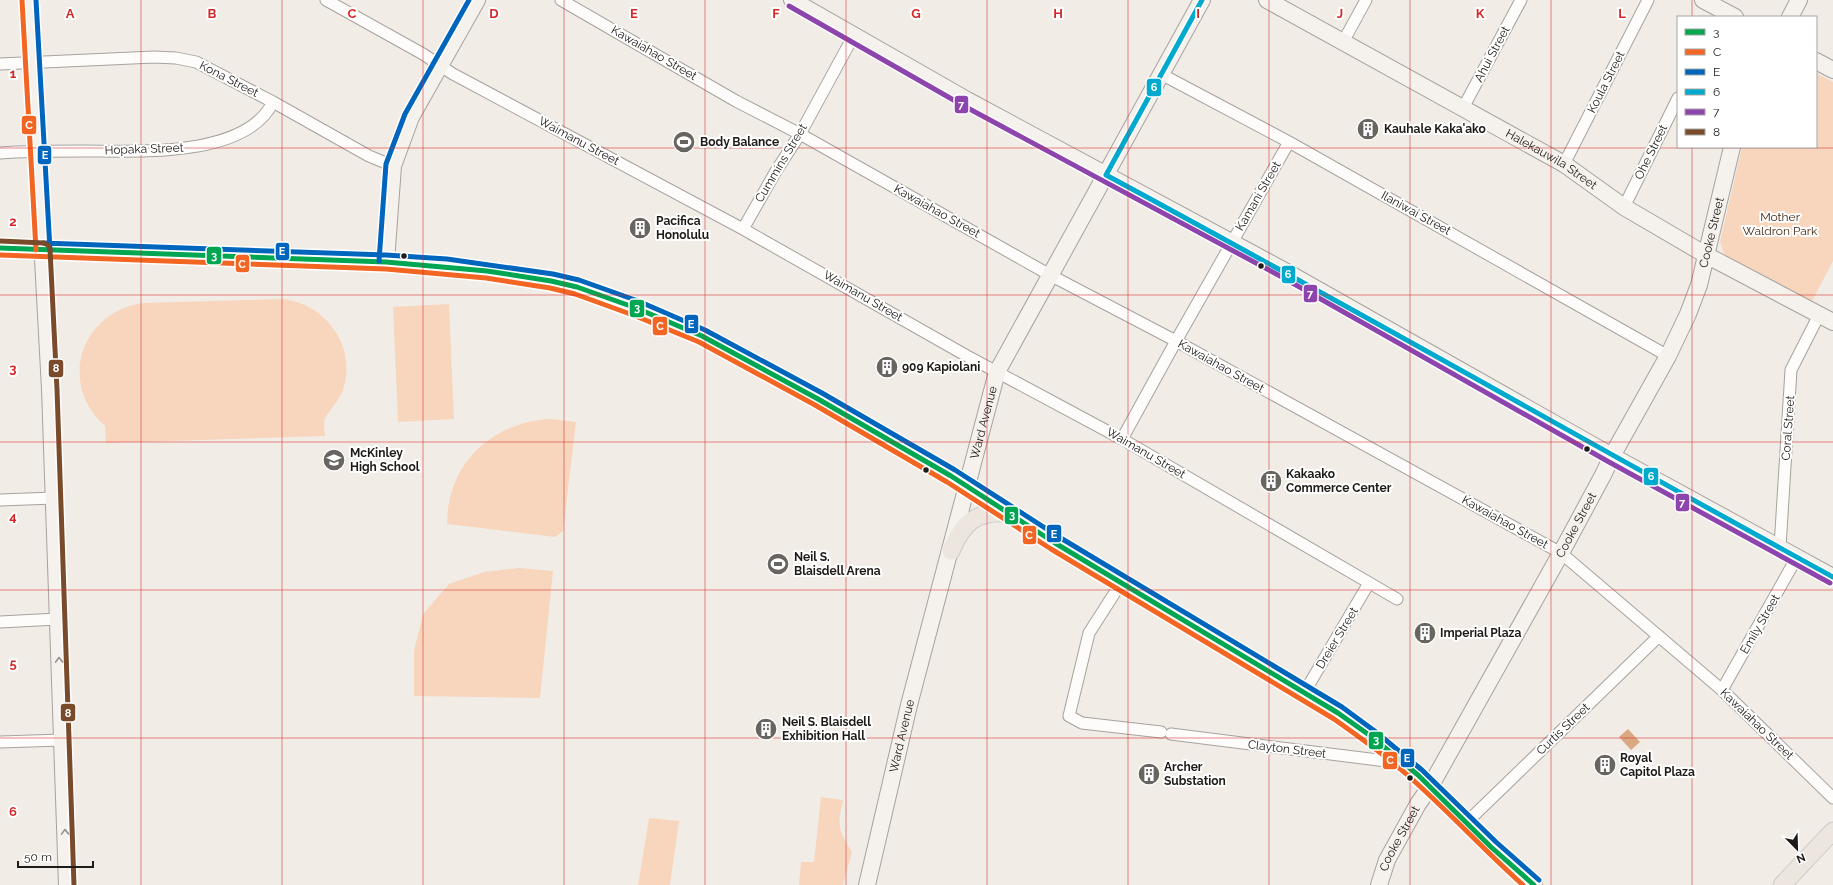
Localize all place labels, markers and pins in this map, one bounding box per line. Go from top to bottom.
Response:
building icon: Kauhale Kaka'ako [1355,116,1381,142]
place label: Kauhale Kaka'ako [1384,122,1486,136]
sports icon: Body Balance [671,129,697,155]
place label: Body Balance [700,135,779,149]
place label: Pacifica Honolulu [656,214,709,242]
building icon: Pacifica Honolulu [627,215,653,241]
unlabelled marker [399,251,409,261]
unlabelled marker [1256,261,1266,271]
building icon: 909 Kapiolani [874,354,900,380]
place label: 909 Kapiolani [902,360,980,374]
unlabelled marker [1582,444,1592,454]
place label: McKinley High School [350,446,420,474]
school or university icon: McKinley High School [321,447,347,473]
unlabelled marker [921,465,931,475]
place label: Kakaako Commerce Center [1286,467,1392,495]
building icon: Kakaako Commerce Center [1258,468,1284,494]
place label: Neil S. Blaisdell Arena [794,550,881,578]
sports icon: Neil S. Blaisdell Arena [765,551,791,577]
building icon: Imperial Plaza [1412,620,1438,646]
place label: Imperial Plaza [1440,626,1521,640]
place label: Neil S. Blaisdell Exhibition Hall [782,715,871,743]
building icon: Neil S. Blaisdell Exhibition Hall [753,716,779,742]
place label: Royal Capitol Plaza [1620,751,1695,779]
building icon: Royal Capitol Plaza [1592,752,1618,778]
place label: Archer Substation [1164,760,1226,788]
building icon: Archer Substation [1136,761,1162,787]
unlabelled marker [1405,773,1415,783]

